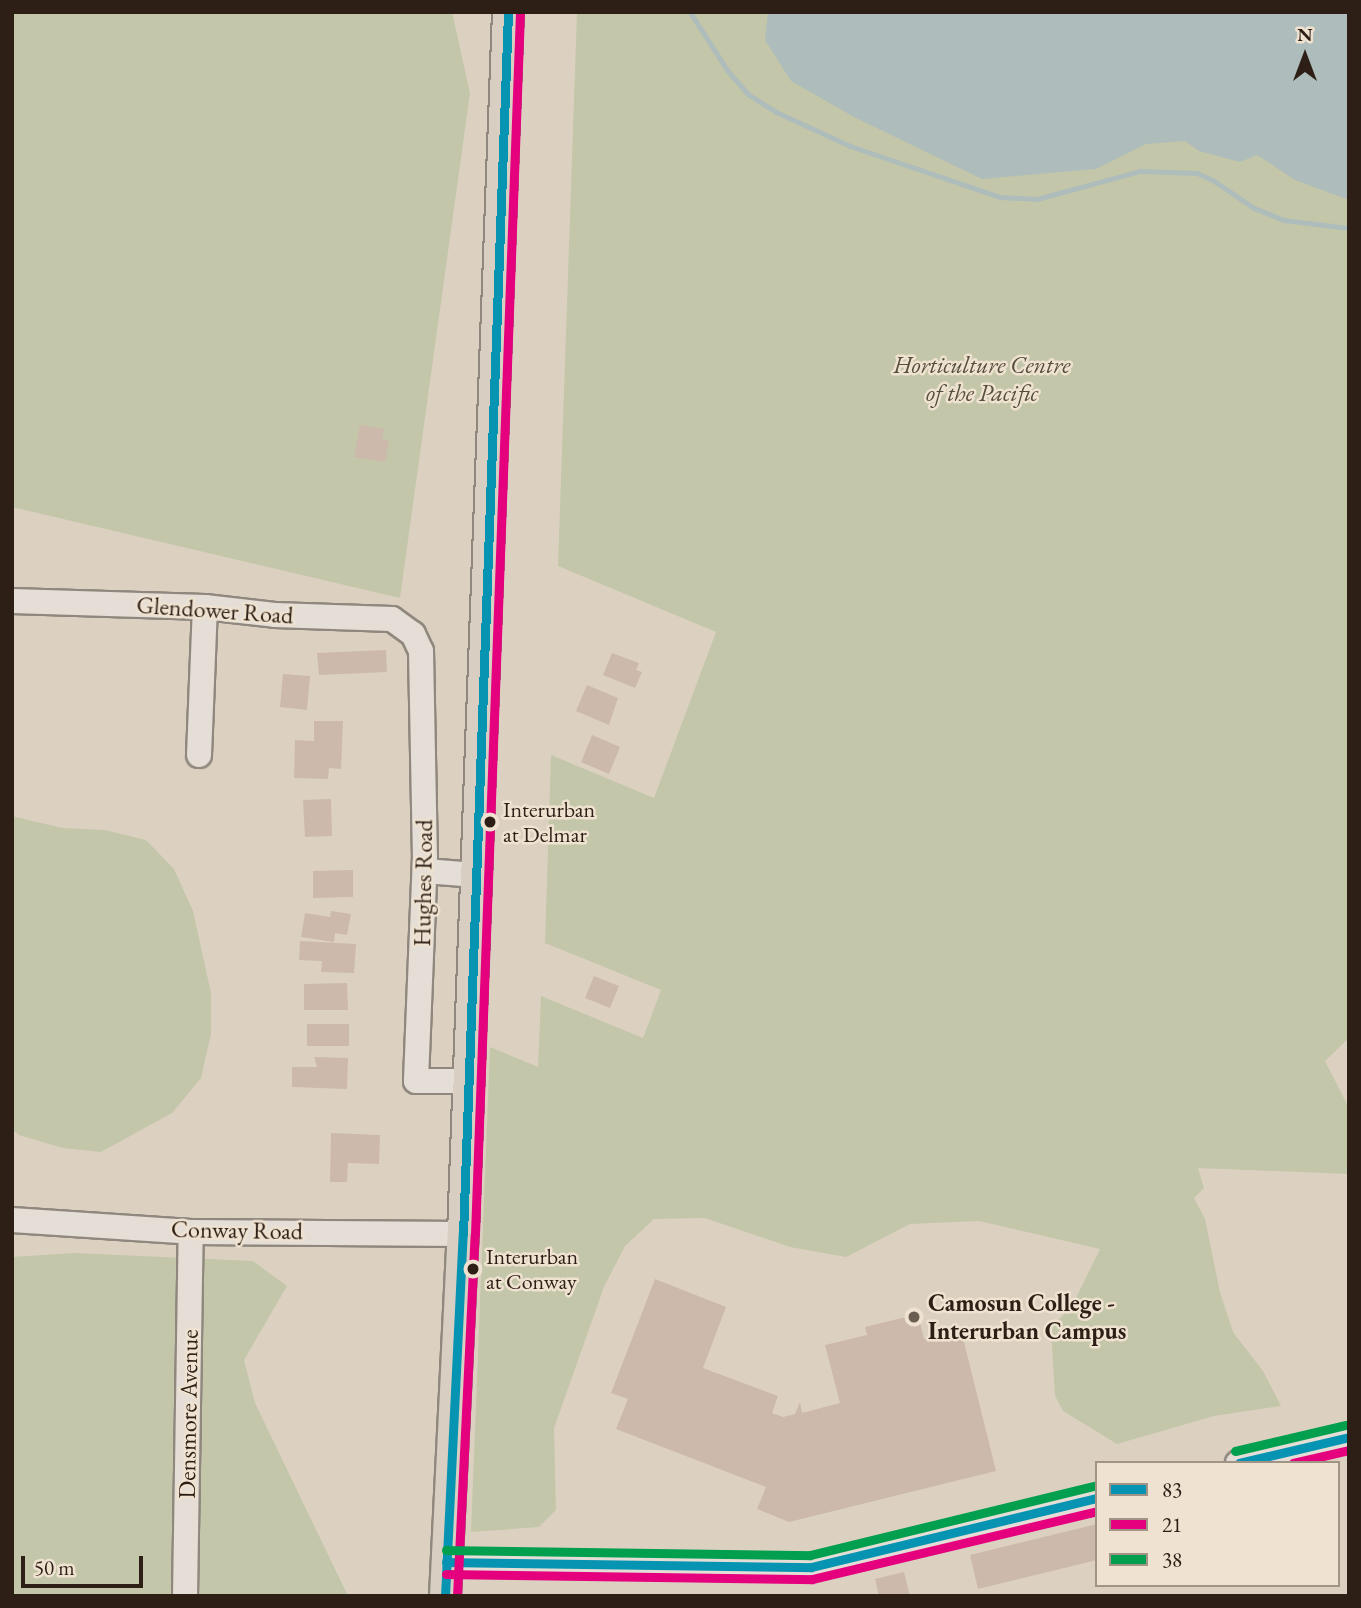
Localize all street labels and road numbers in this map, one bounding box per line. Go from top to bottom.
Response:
street label: Glendower Road [136,590,294,630]
street label: Hughes Road [407,819,439,947]
street label: Conway Road [171,1214,303,1246]
street label: Densmore Avenue [172,1329,204,1499]

